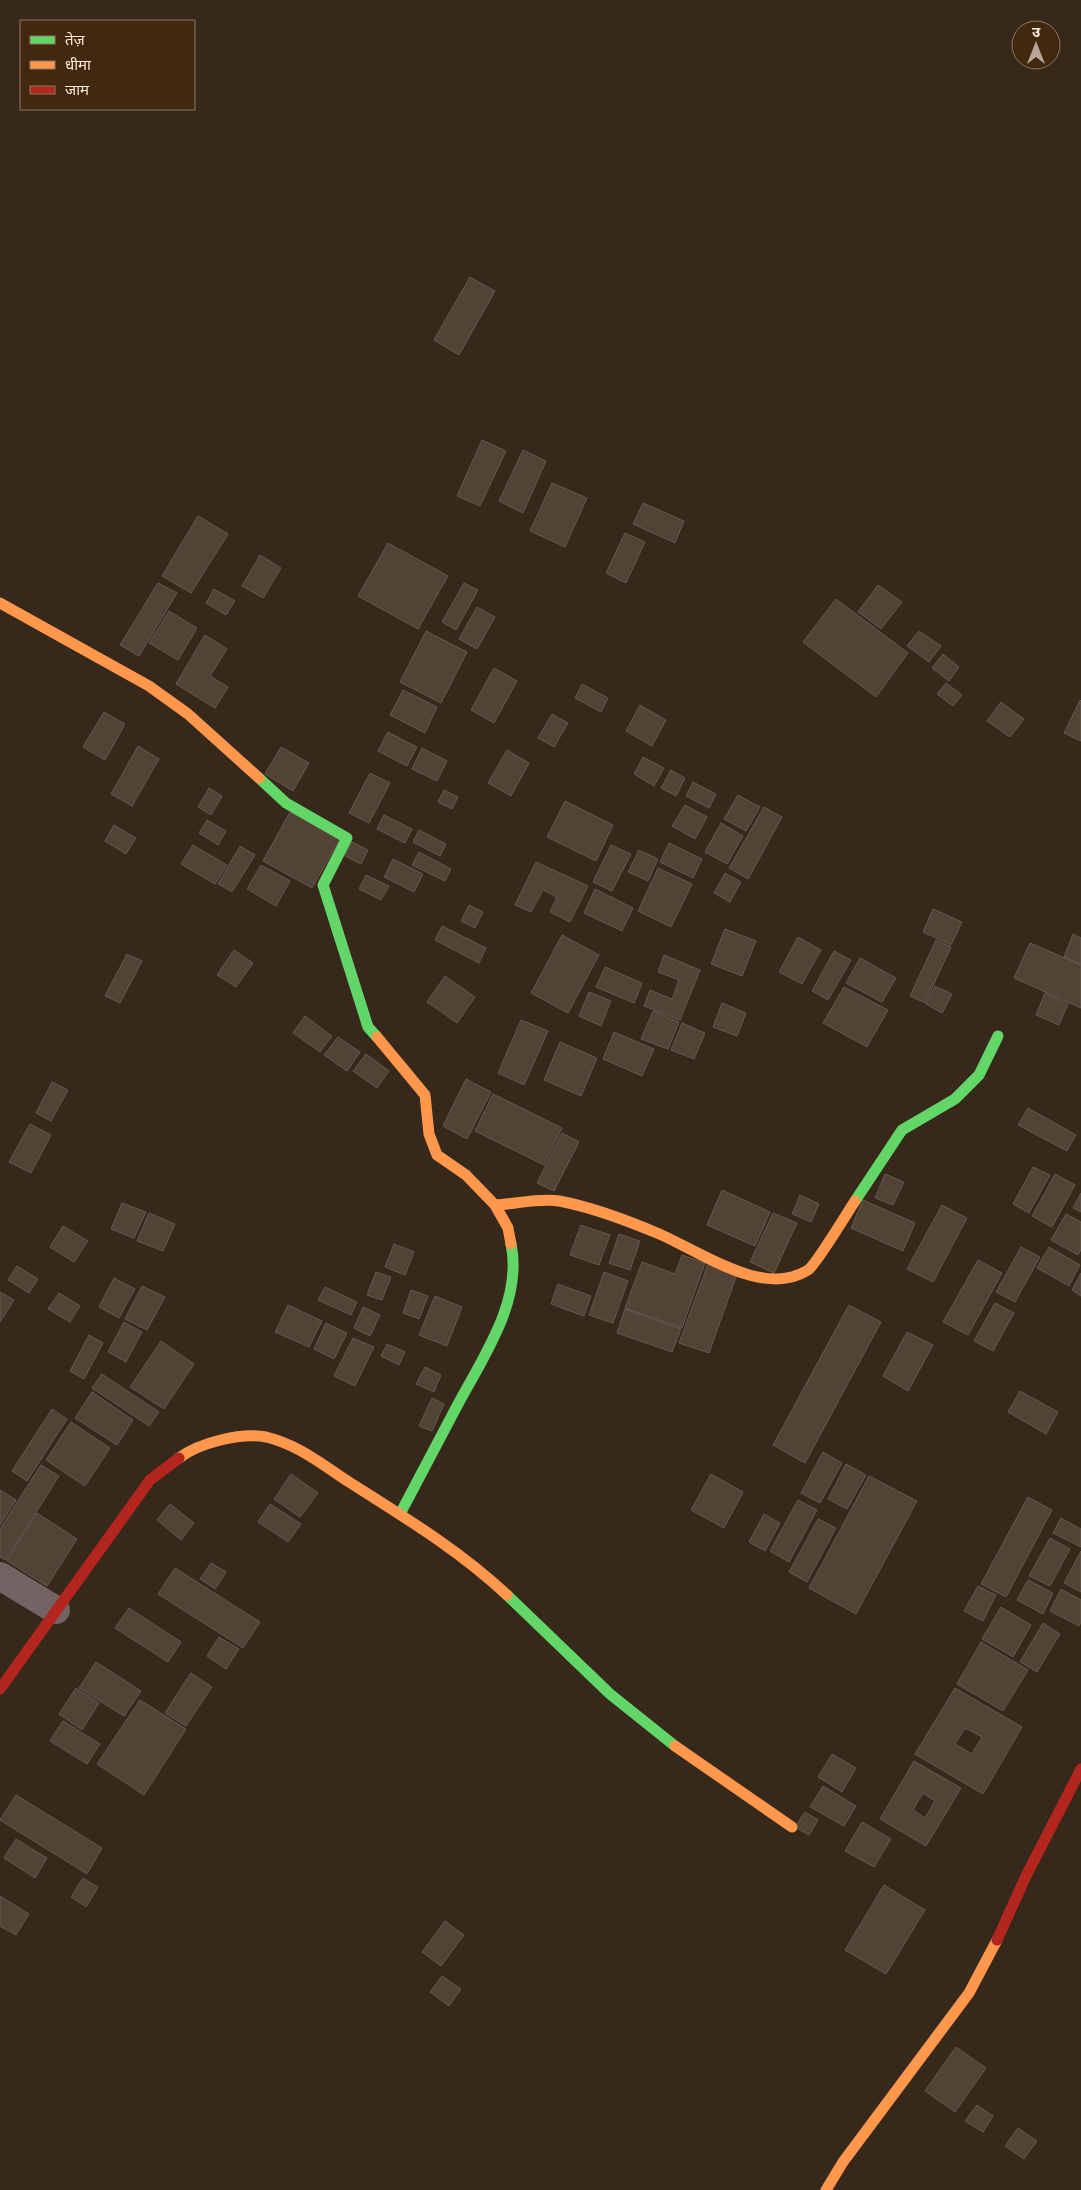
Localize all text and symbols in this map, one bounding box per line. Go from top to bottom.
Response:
legend [20,20,195,110]
north arrow [1011,20,1061,70]
text: उ [1032,24,1041,40]
text: तेज़ [65,31,86,49]
text: धीमा [65,56,92,74]
text: जाम [65,81,90,99]

